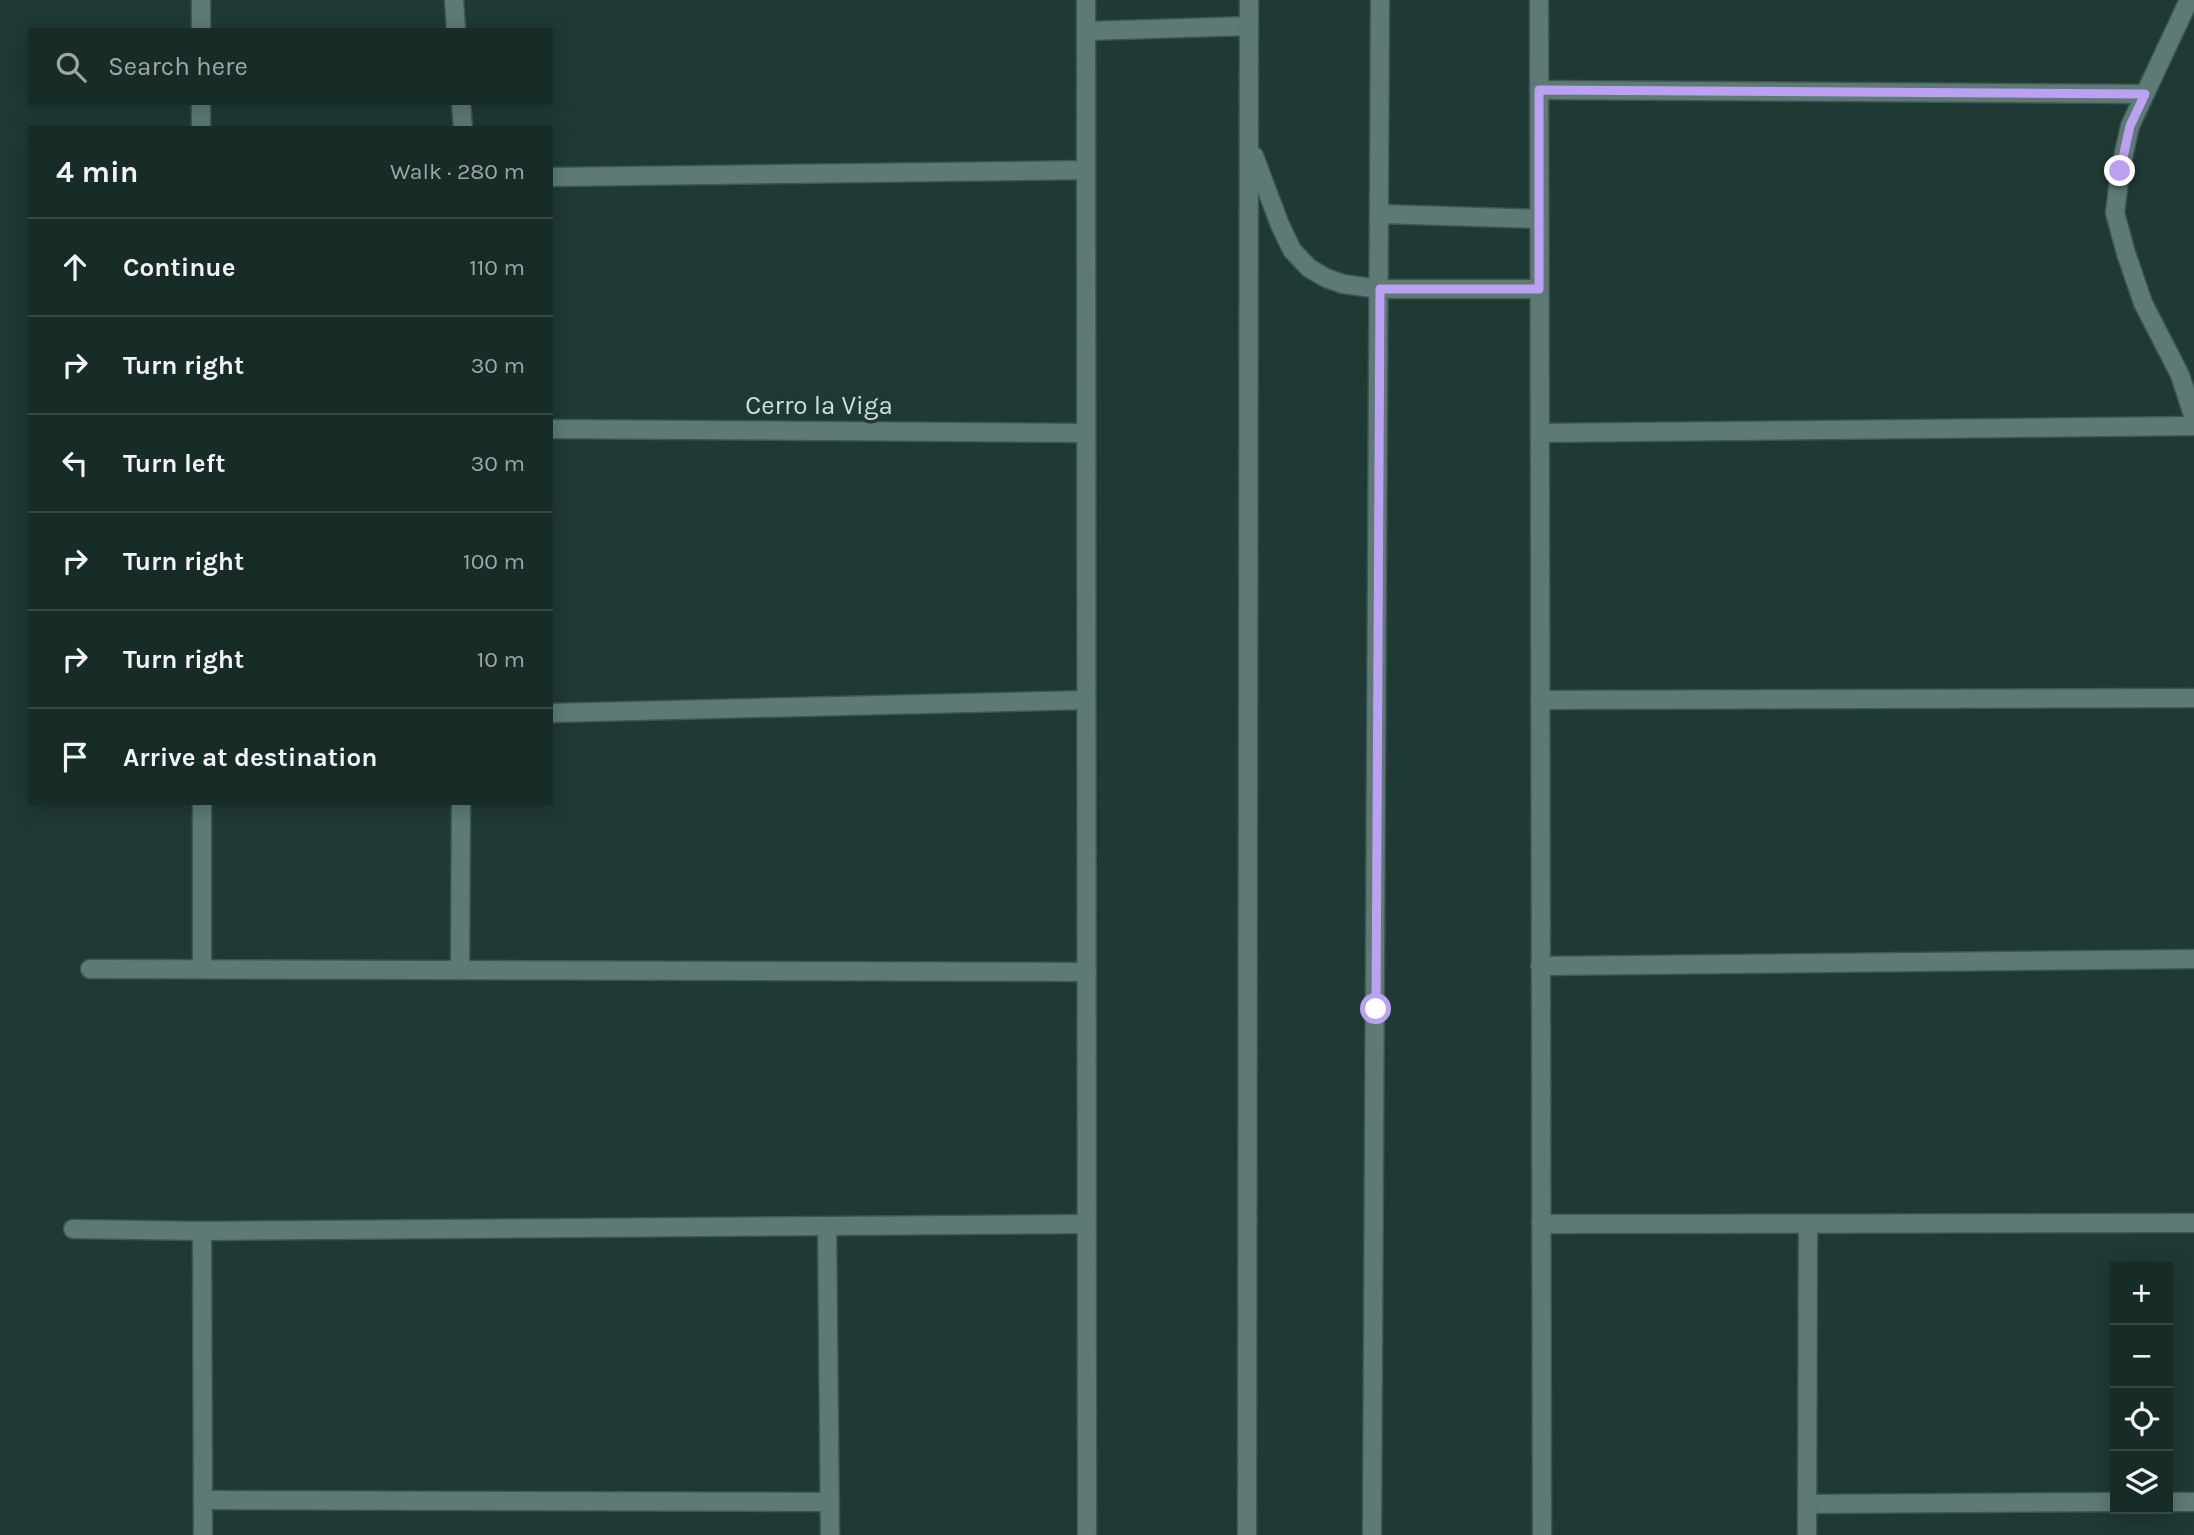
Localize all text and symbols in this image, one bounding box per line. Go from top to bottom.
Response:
search box [28,28,553,105]
icon: search [52,48,90,86]
text: Search here [108,51,248,82]
text: 4 min [56,154,138,190]
route end [2104,155,2135,186]
text: Walk · 280 m [390,158,525,185]
icon: ahead [56,248,94,286]
text: Continue [123,252,235,283]
text: 110 m [469,254,525,281]
icon: right [56,346,94,384]
text: Turn right [123,350,244,381]
text: 30 m [471,352,525,379]
street label: Cerro la Viga [745,390,893,421]
icon: left [56,444,94,482]
text: Turn left [123,448,225,479]
text: 30 m [471,450,525,477]
icon: right [56,542,94,580]
text: Turn right [123,546,244,577]
text: 100 m [463,548,525,575]
icon: right [56,640,94,678]
text: Turn right [123,644,244,675]
text: 10 m [477,646,525,673]
icon: arrive [56,738,94,776]
text: Arrive at destination [123,742,377,773]
route start [1360,993,1391,1024]
map controls [2110,1262,2173,1514]
button: + [2110,1262,2173,1325]
button: − [2110,1325,2173,1388]
button: locate [2110,1388,2173,1451]
button: layers [2110,1451,2173,1514]

